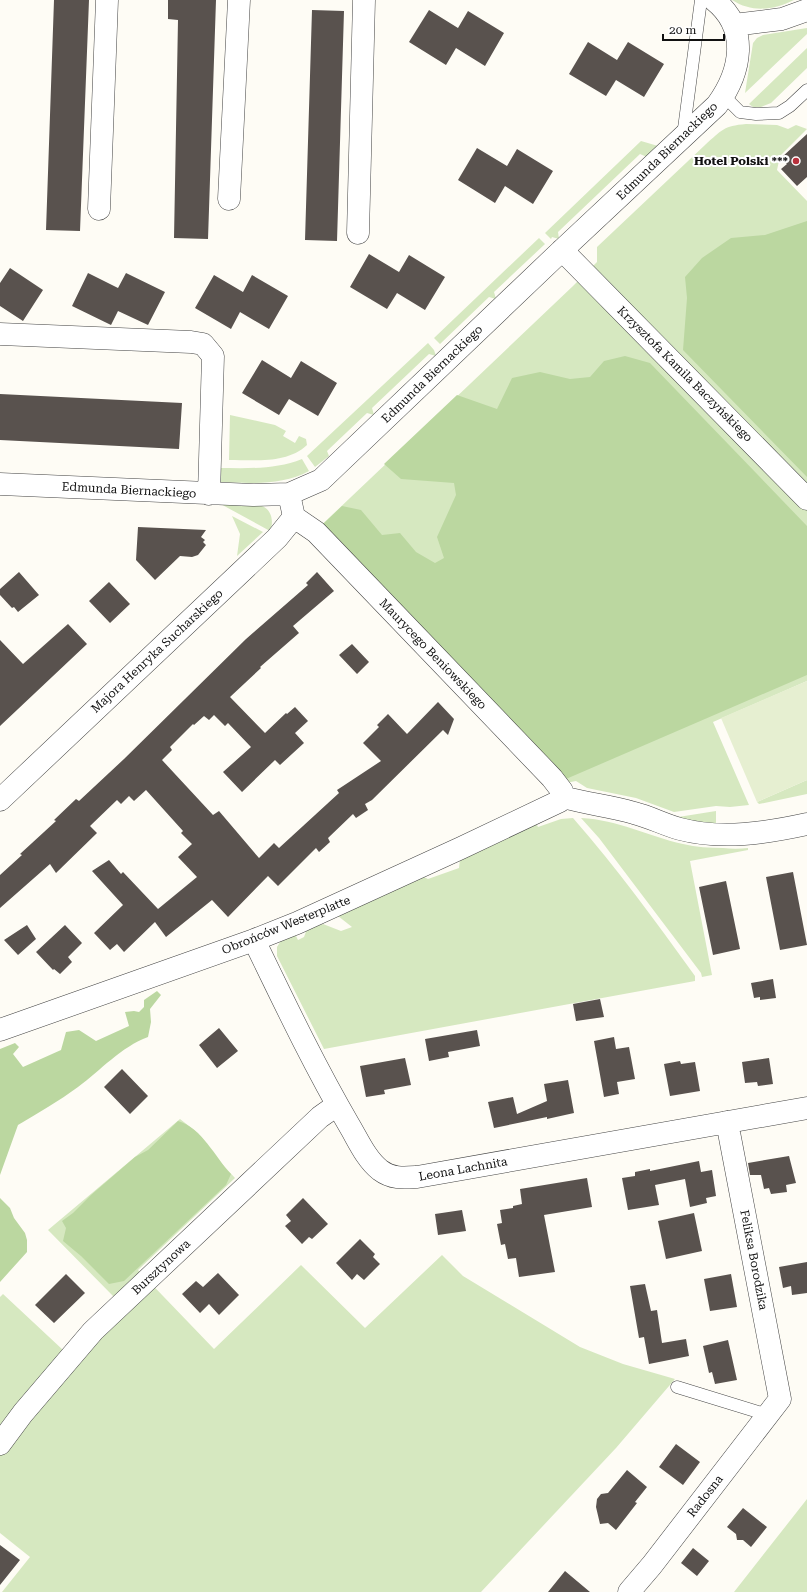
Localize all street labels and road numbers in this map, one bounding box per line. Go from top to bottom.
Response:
street label: Edmunda Biernackiego [614,99,720,203]
street label: Krzysztofa Kamila Baczyńskiego [614,303,756,445]
street label: Edmunda Biernackiego [379,322,485,426]
street label: Edmunda Biernackiego [61,479,197,501]
street label: Majora Henryka Sucharskiego [88,586,226,716]
street label: Maurycego Beniowskiego [376,596,490,712]
street label: Obrońców Westerplatte [220,893,353,957]
street label: Leona Lachnita [418,1154,509,1184]
street label: Feliksa Borodzika [737,1209,771,1312]
street label: Bursztynowa [129,1236,193,1298]
street label: Radosna [684,1472,726,1520]

